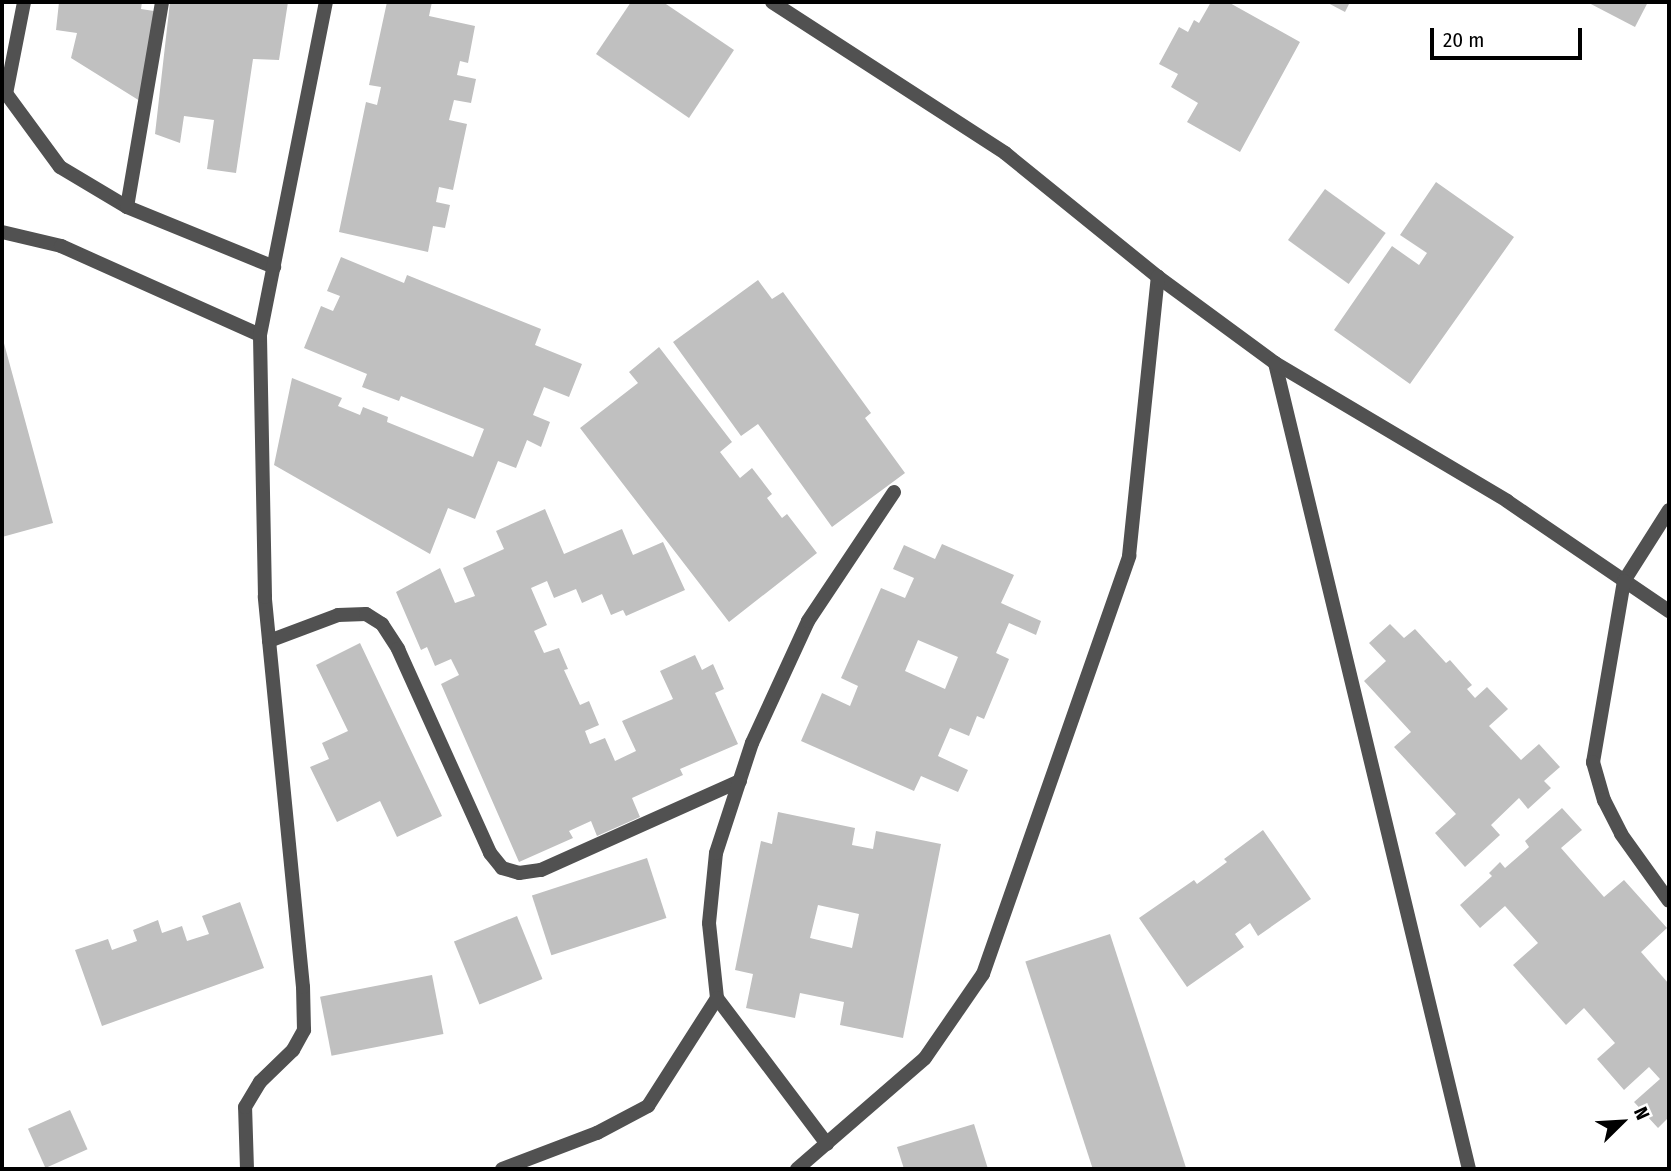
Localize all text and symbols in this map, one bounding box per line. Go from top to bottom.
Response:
scale bar [1433,14,1585,58]
text: 20 m [1443,27,1484,53]
north arrow [1587,1087,1657,1157]
text: N [1629,1103,1654,1123]

